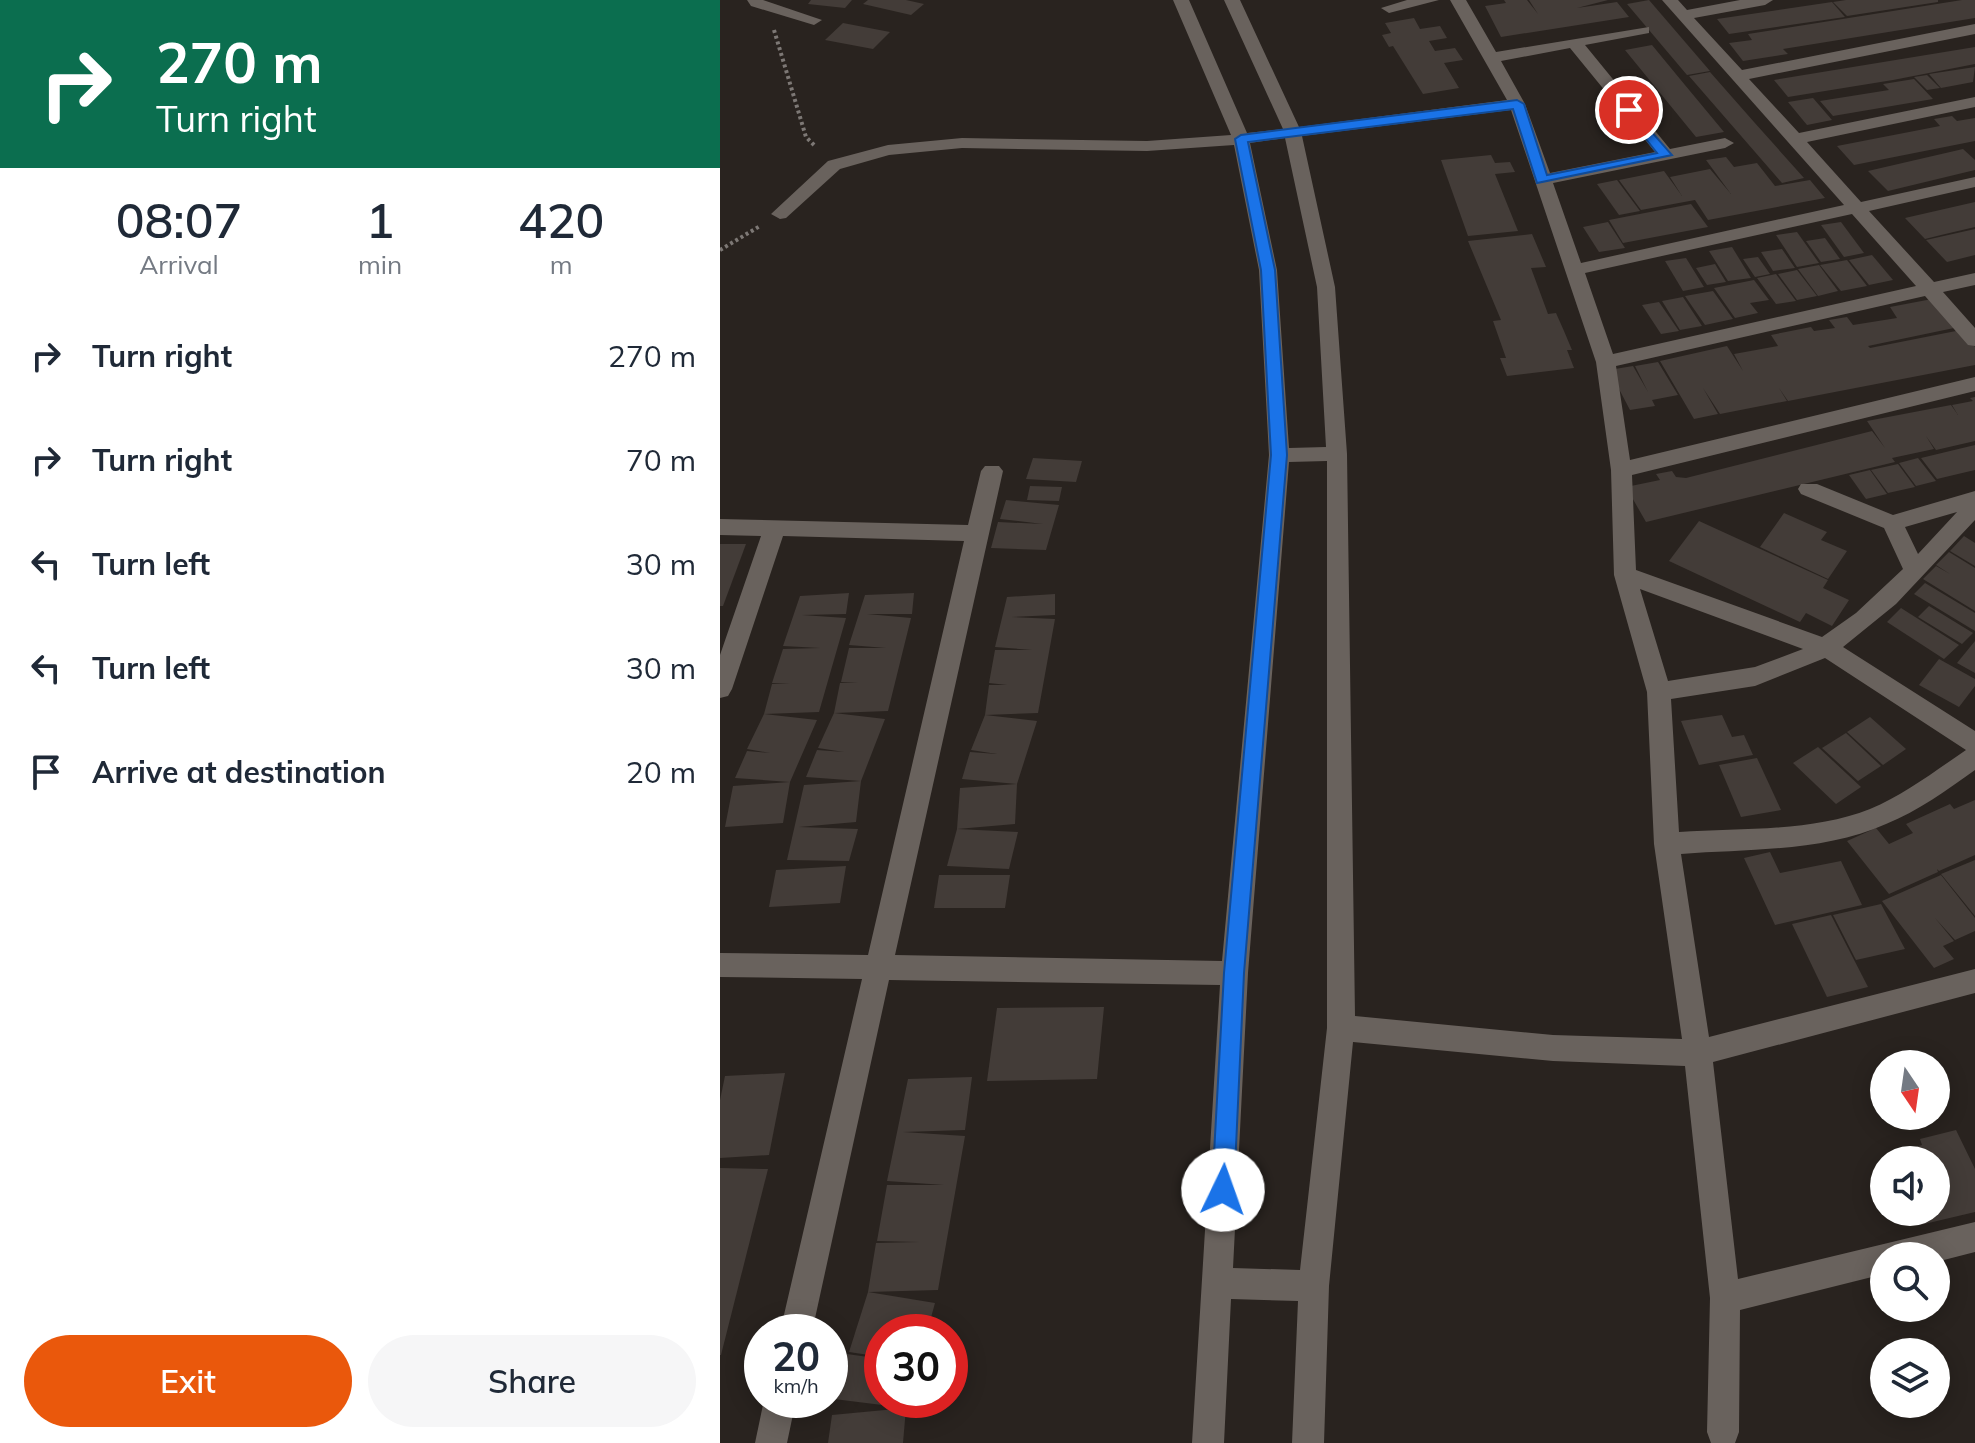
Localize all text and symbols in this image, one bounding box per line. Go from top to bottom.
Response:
text: 270 m [156,27,323,97]
icon: right [24,32,128,136]
pin [1595,76,1663,144]
icon: arrive [1607,88,1651,132]
text: Turn right [156,96,317,141]
text: 08:07 [116,190,242,250]
text: 1 [366,190,394,250]
text: 420 [518,190,604,250]
text: Arrival [139,248,219,281]
text: min [358,248,402,281]
text: m [550,248,573,281]
icon: right [24,334,68,378]
text: Turn right [92,337,232,375]
text: 270 m [608,337,696,375]
icon: right [24,438,68,482]
text: Turn right [92,441,232,479]
text: 70 m [626,441,696,479]
icon: left [24,542,68,586]
text: Turn left [92,545,210,583]
text: 30 m [626,545,696,583]
icon: left [24,646,68,690]
text: Turn left [92,649,210,687]
text: 30 m [626,649,696,687]
icon: arrive [24,750,68,794]
text: Arrive at destination [92,753,386,791]
text: 20 m [626,753,696,791]
north arrow [1870,1050,1950,1130]
map controls [1870,1050,1950,1418]
button: sound [1870,1146,1950,1226]
position arrow [1181,1148,1265,1232]
button: search [1870,1242,1950,1322]
speed limit sign: 30 [864,1314,968,1418]
text: 20 [772,1331,820,1381]
button: Exit [24,1335,352,1427]
button: Share [368,1335,696,1427]
button: layers [1870,1338,1950,1418]
text: km/h [773,1373,819,1398]

